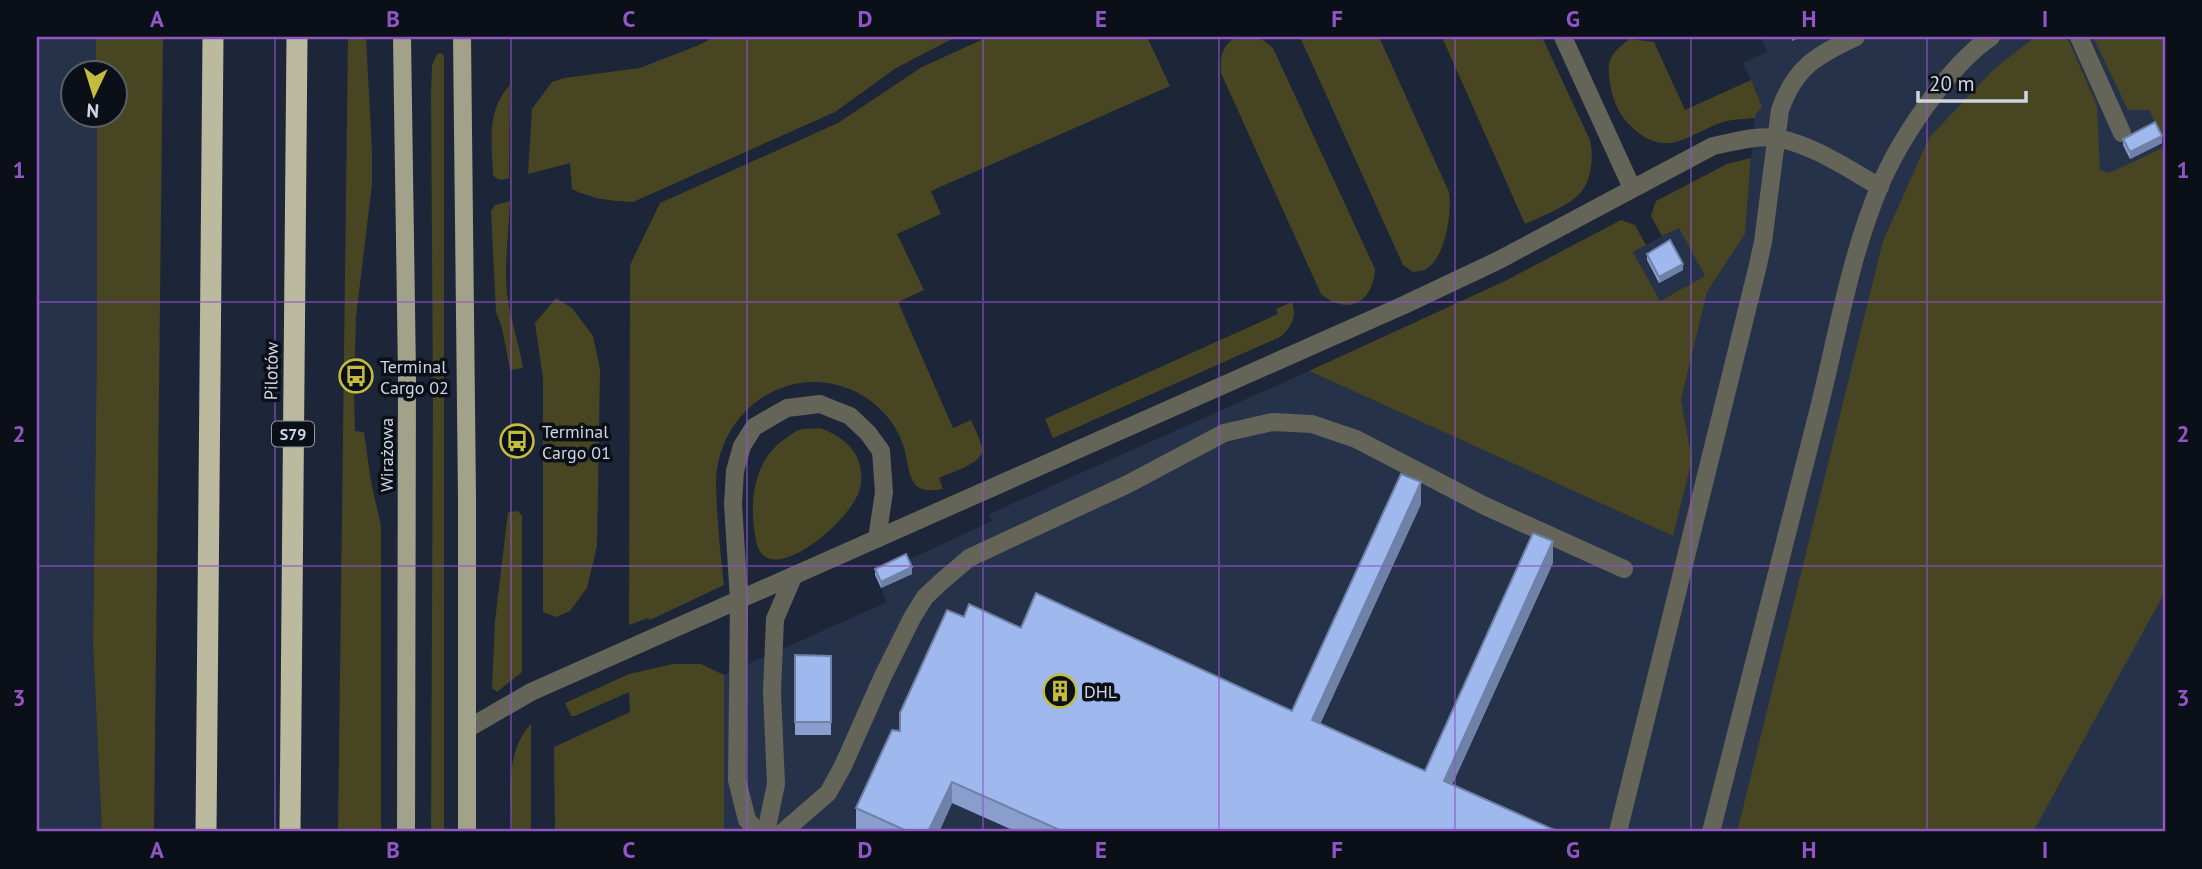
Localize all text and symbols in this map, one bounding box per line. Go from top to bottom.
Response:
text: A [150,4,164,33]
text: B [386,4,400,33]
text: C [623,4,636,33]
text: D [858,4,872,33]
text: E [1095,4,1107,33]
text: F [1331,4,1343,33]
text: G [1566,4,1580,33]
text: H [1802,4,1816,33]
text: I [2042,4,2048,33]
north arrow [60,60,130,130]
scale bar [1918,60,2027,104]
text: 20 m [1929,70,1975,97]
text: N [86,99,100,123]
text: 1 [12,155,26,184]
text: 1 [2176,155,2190,184]
street label: Pilotów [259,341,283,400]
place label: Terminal Cargo 02 [380,355,449,399]
bus stop icon: Terminal Cargo 02 [337,357,375,395]
street label: Wirażowa [375,418,398,492]
text: 2 [12,419,26,448]
text: 2 [2176,419,2190,448]
place label: Terminal Cargo 01 [542,420,611,464]
road number: S79 [272,422,314,446]
bus stop icon: Terminal Cargo 01 [498,422,536,460]
building icon: DHL [1041,672,1079,710]
place label: DHL [1084,680,1117,703]
text: 3 [12,683,26,712]
text: 3 [2176,683,2190,712]
text: A [150,835,164,864]
text: B [386,835,400,864]
text: C [623,835,636,864]
text: D [858,835,872,864]
text: E [1095,835,1107,864]
text: F [1331,835,1343,864]
text: G [1566,835,1580,864]
text: H [1802,835,1816,864]
text: I [2042,835,2048,864]

